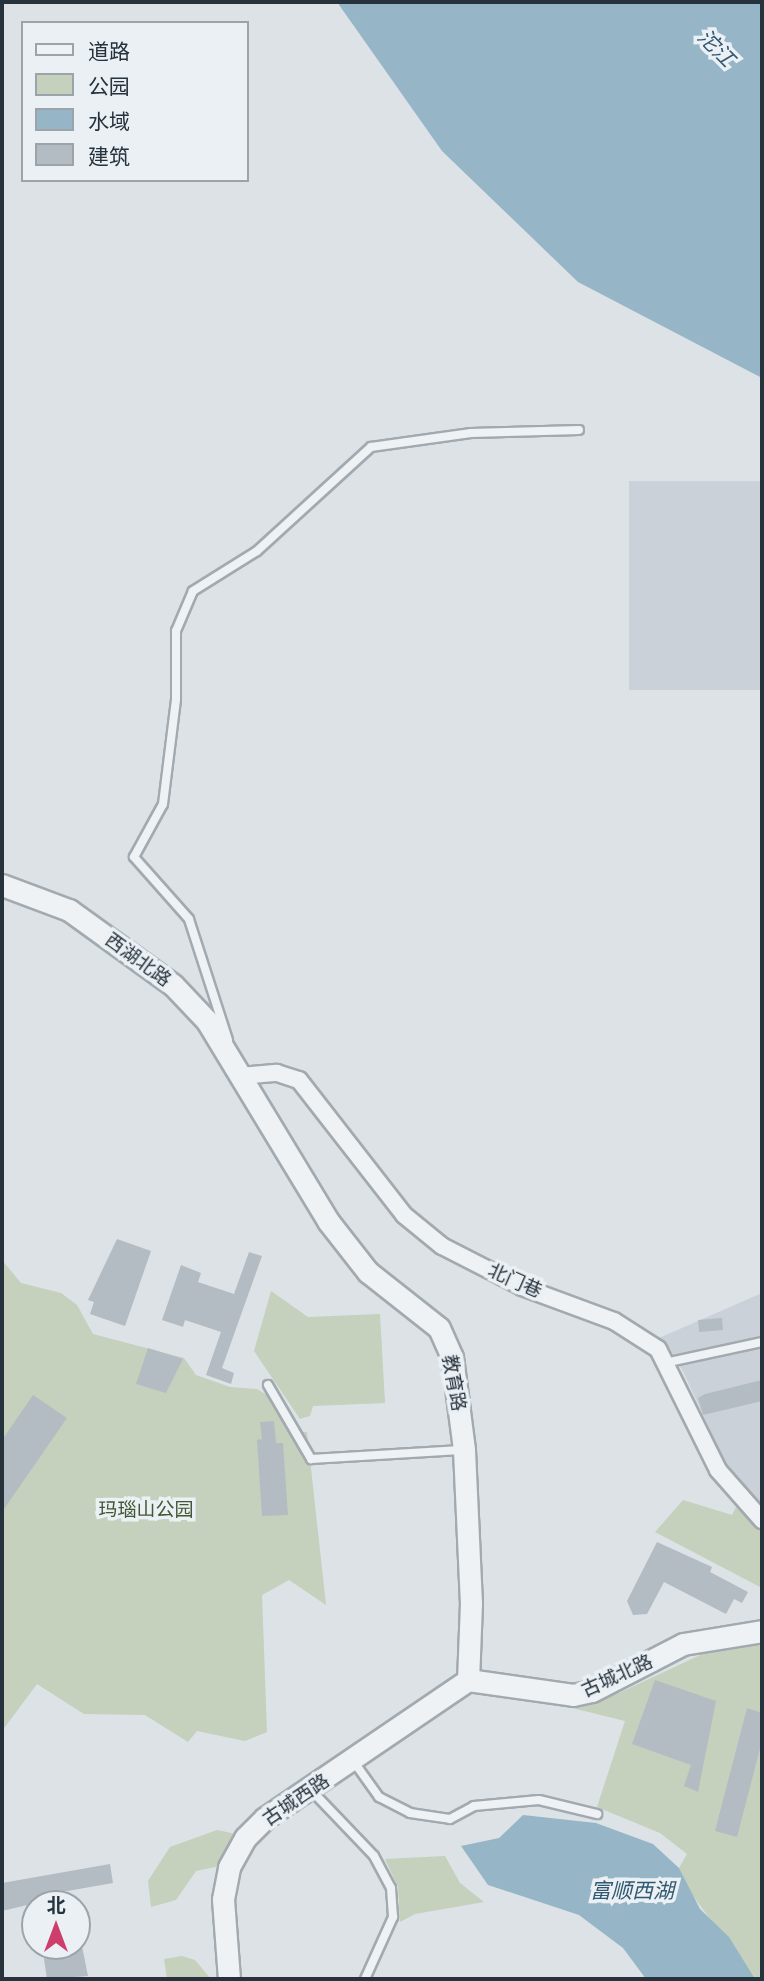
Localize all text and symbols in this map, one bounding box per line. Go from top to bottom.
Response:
legend [21,21,248,182]
water label: 沱江 [692,24,740,72]
text: 道路 [88,40,130,64]
text: 公园 [88,75,130,99]
text: 水域 [88,110,130,134]
text: 建筑 [88,145,130,169]
street label: 西湖北路 [101,928,175,992]
street label: 北门巷 [484,1259,546,1303]
street label: 教育路 [438,1353,470,1413]
park label: 玛瑙山公园 [99,1499,193,1521]
street label: 古城北路 [578,1650,656,1702]
street label: 古城西路 [258,1769,334,1831]
water label: 富顺西湖 [590,1878,674,1904]
north arrow [21,1890,91,1960]
text: 北 [46,1894,66,1917]

